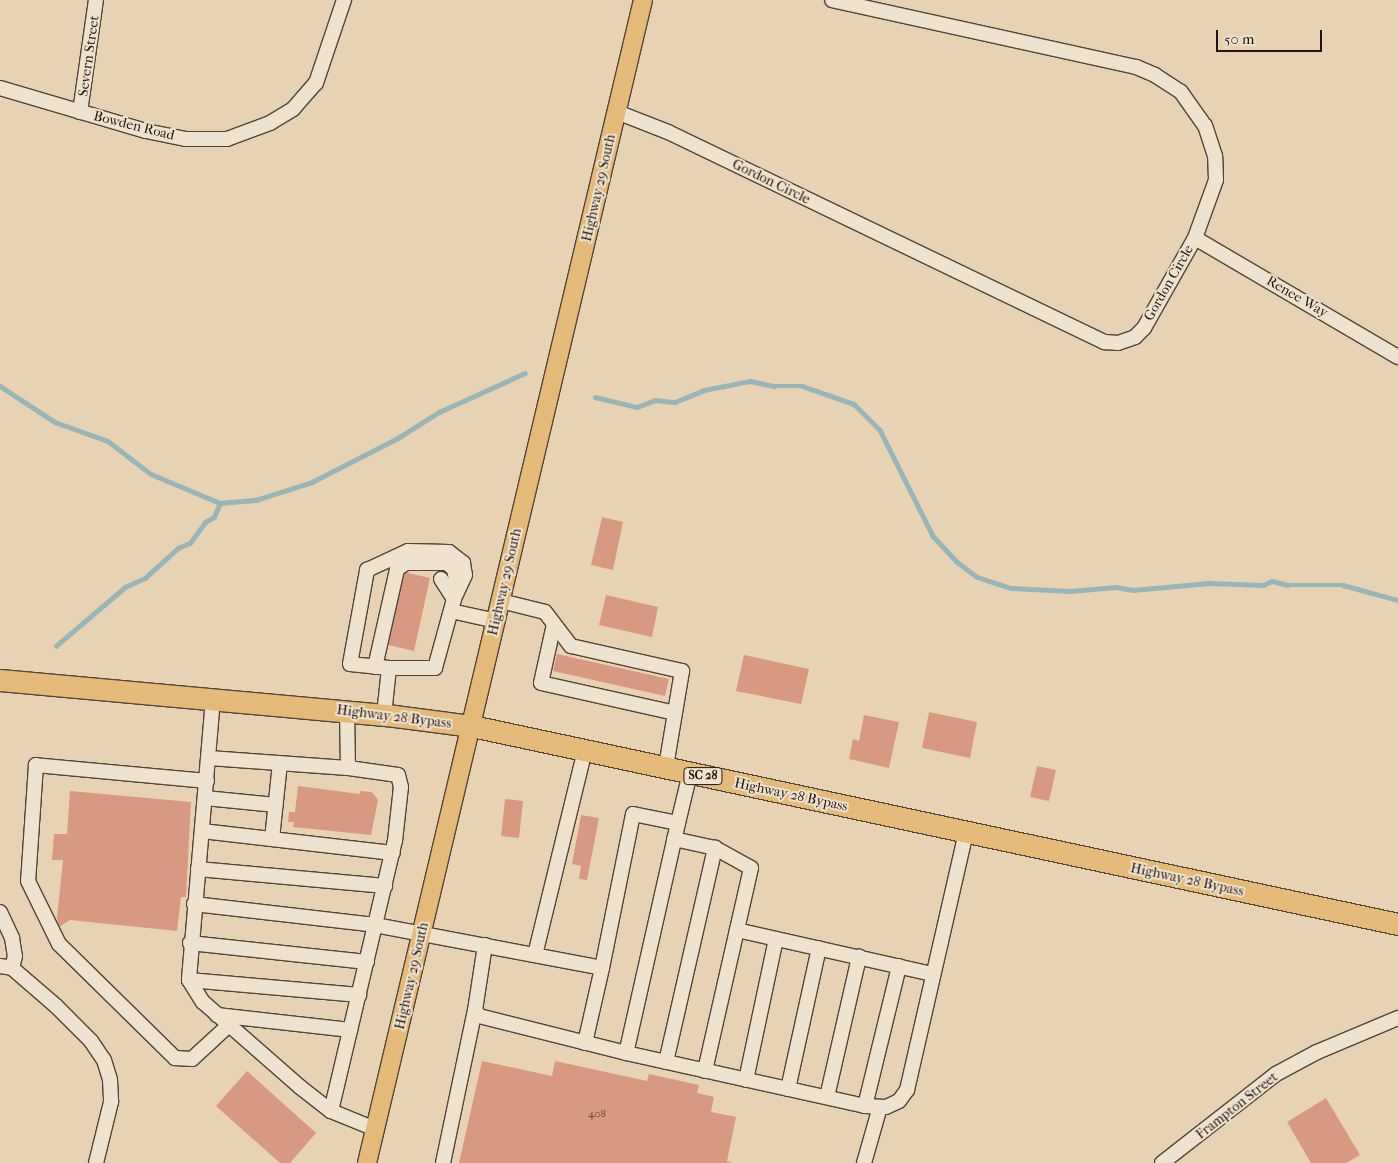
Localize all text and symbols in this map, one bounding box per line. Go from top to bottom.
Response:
street label: Severn Street [75,14,103,98]
scale bar [1218,20,1324,52]
text: 50 m [1224,30,1254,48]
street label: Bowden Road [92,108,176,144]
street label: Highway 29 South [578,133,620,243]
street label: Gordon Circle [729,156,813,208]
street label: Gordon Circle [1141,242,1197,324]
street label: Renee Way [1263,273,1331,321]
street label: Highway 29 South [484,527,526,637]
street label: Highway 28 Bypass [336,702,452,732]
road number: SC 28 [683,766,723,786]
street label: Highway 28 Bypass [733,775,849,815]
street label: Highway 28 Bypass [1129,860,1245,900]
street label: Highway 29 South [391,921,433,1031]
street label: Frampton Street [1193,1069,1281,1143]
house number: 408 [588,1107,606,1121]

